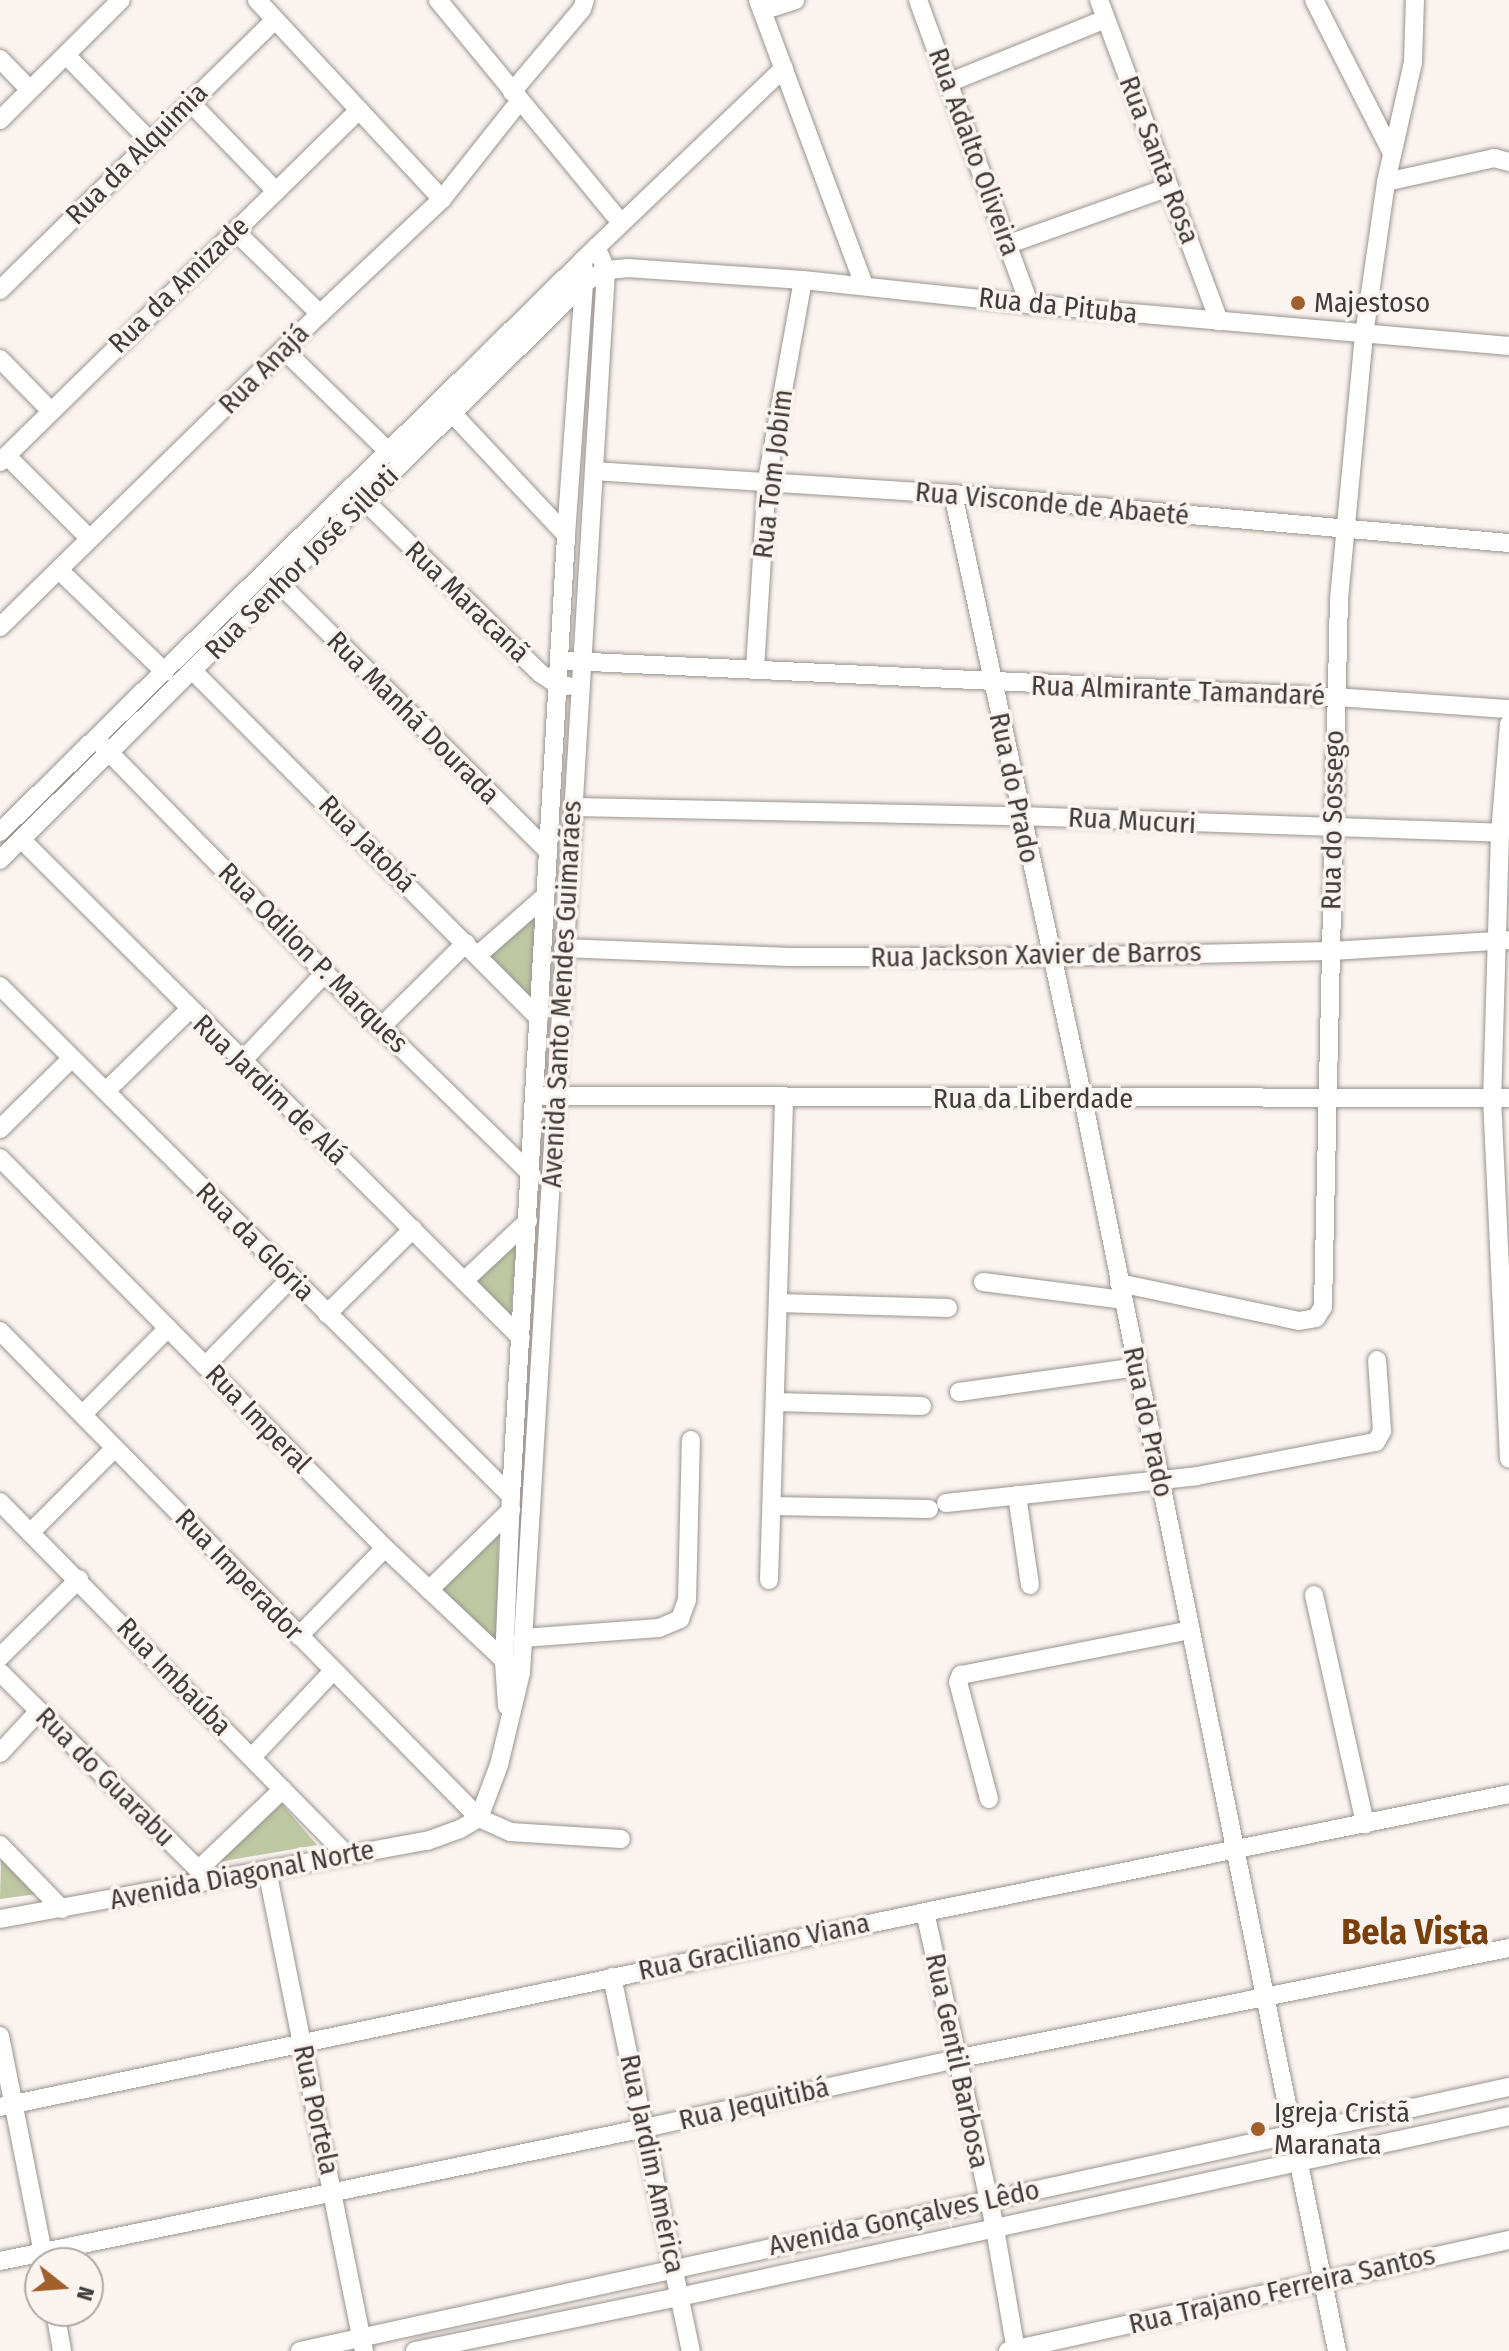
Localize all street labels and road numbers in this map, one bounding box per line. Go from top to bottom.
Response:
street label: Rua Adalto Oliveira [921,43,1027,261]
street label: Rua Santa Rosa [1112,71,1206,249]
street label: Rua da Alquimia [59,76,215,232]
street label: Rua da Amizade [102,210,256,360]
street label: Rua da Pituba [977,281,1139,331]
street label: Rua Anajá [212,317,316,421]
street label: Rua Tom Jobim [746,387,800,561]
street label: Rua Senhor José Silloti [198,459,406,667]
street label: Rua Visconde de Abaeté [914,475,1190,533]
street label: Rua Maracanã [398,534,536,670]
street label: Rua Manhã Dourada [320,625,506,811]
street label: Rua Almirante Tamandaré [1030,669,1326,713]
street label: Rua do Prado [982,710,1046,866]
street label: Rua do Sossego [1315,730,1351,910]
street label: Rua Jatobá [311,788,423,900]
street label: Avenida Santo Mendes Guimarães [535,800,589,1188]
street label: Rua Mucuri [1067,801,1197,841]
street label: Rua Odilon P. Marques [211,856,415,1060]
street label: Rua Jackson Xavier de Barros [870,935,1202,975]
street label: Rua Jardim de Alá [186,1008,354,1172]
street label: Rua da Liberdade [933,1082,1133,1116]
street label: Rua da Glória [189,1176,321,1308]
street label: Rua do Prado [1116,1344,1180,1500]
street label: Rua Imperal [198,1358,318,1480]
street label: Rua Imperador [168,1502,310,1648]
street label: Rua Imbaúba [110,1611,238,1743]
street label: Rua do Guarabu [28,1700,182,1854]
street label: Avenida Diagonal Norte [107,1833,377,1917]
street label: Rua Graciliano Viana [635,1906,873,1988]
street label: Rua Gentil Barbosa [918,1950,996,2172]
street label: Rua Portela [286,2042,346,2178]
street label: Rua Jardim América [612,2051,692,2277]
street label: Rua Jequitibá [676,2070,832,2138]
street label: Avenida Gonçalves Lêdo [766,2173,1042,2263]
street label: Rua Trajano Ferreira Santos [1126,2238,1438,2342]

